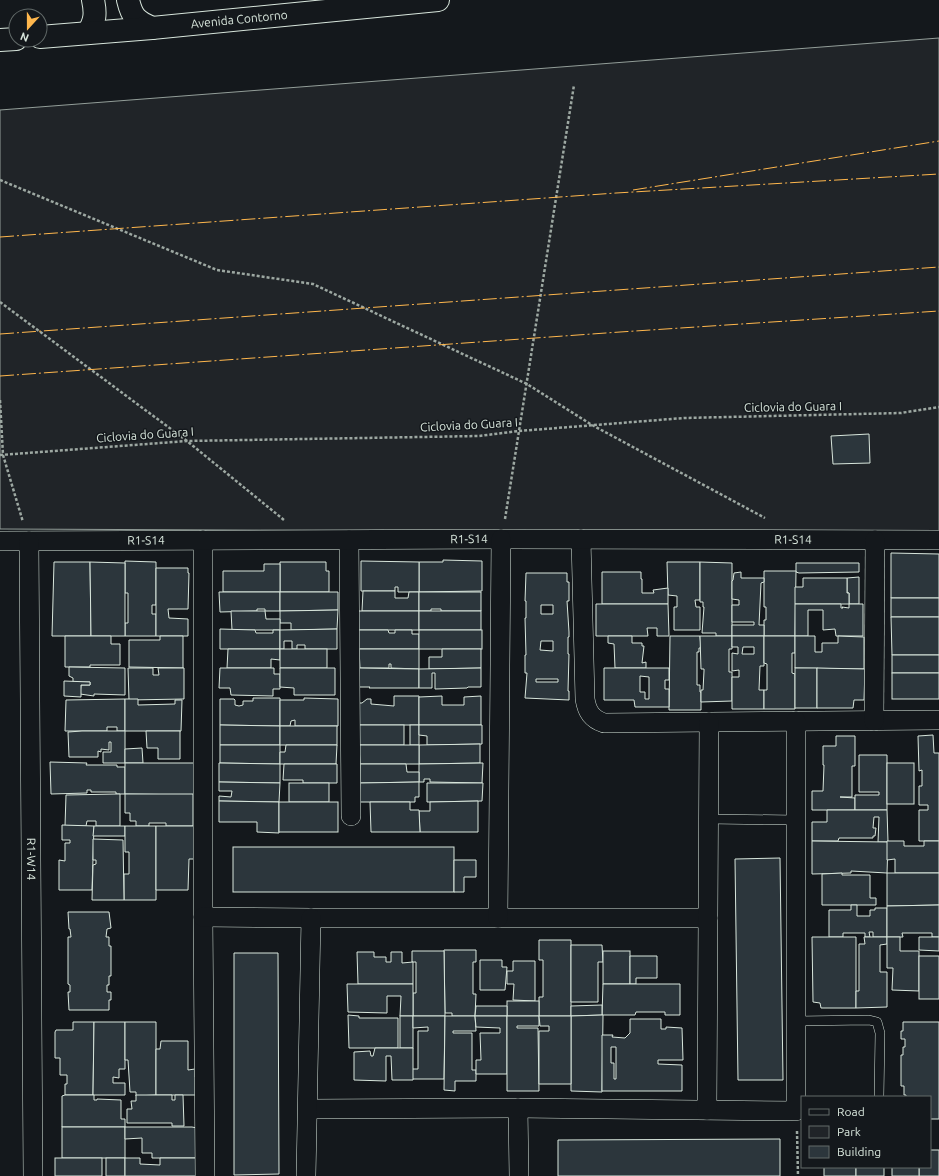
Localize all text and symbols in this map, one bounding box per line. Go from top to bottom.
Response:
north arrow [8,8,48,48]
street label: Avenida Contorno [190,8,288,30]
text: N [18,30,30,44]
street label: Ciclovia do Guara I [744,399,842,414]
street label: Ciclovia do Guara I [420,415,518,434]
street label: Ciclovia do Guara I [96,425,194,444]
street label: R1-S14 [450,532,488,545]
street label: R1-S14 [127,533,165,546]
street label: R1-S14 [774,533,812,546]
street label: R1-W14 [25,838,38,880]
legend [801,1096,931,1168]
text: Road [837,1105,865,1118]
text: Park [837,1125,861,1138]
text: Building [837,1145,881,1158]

